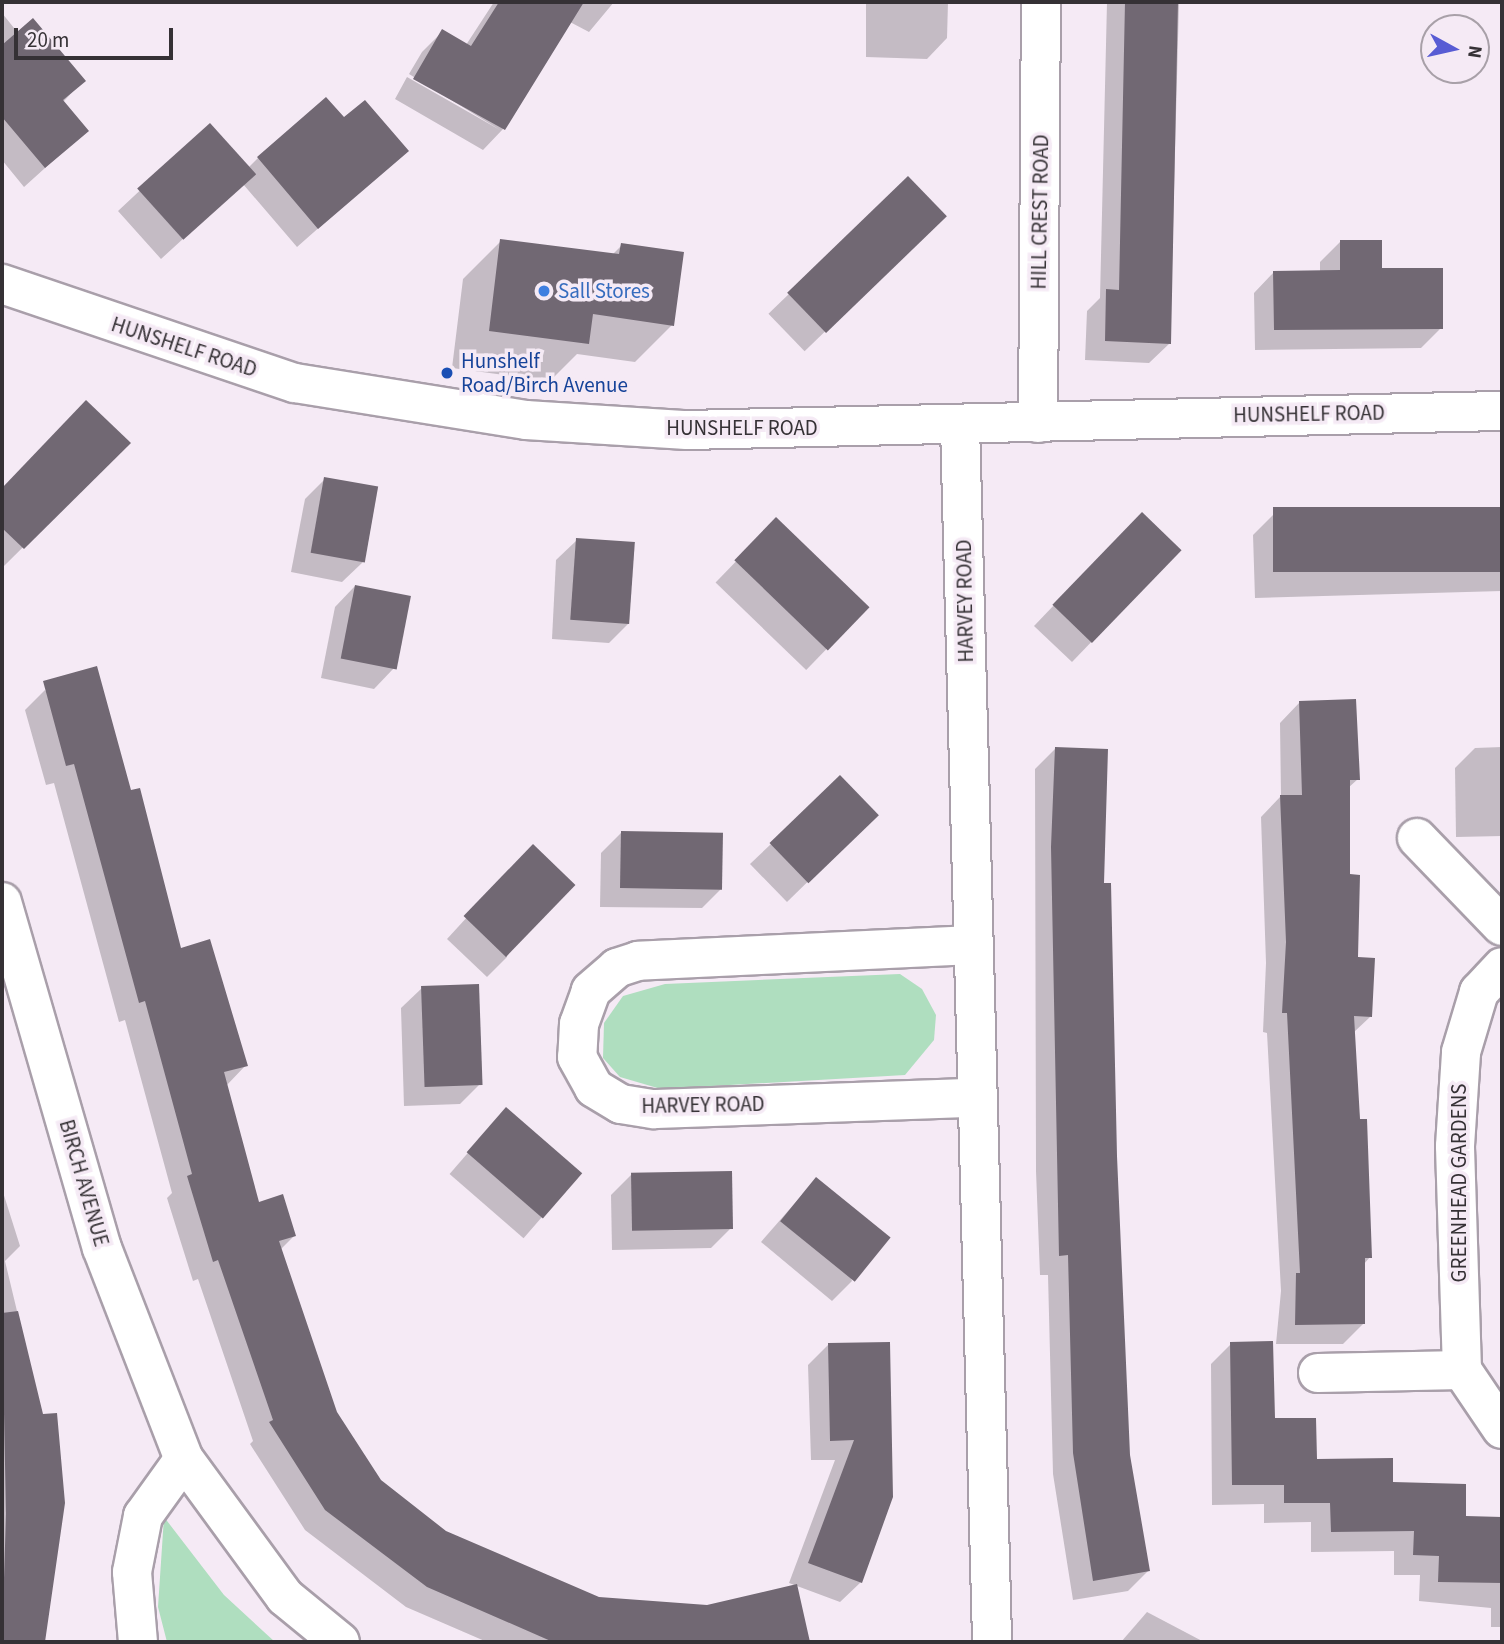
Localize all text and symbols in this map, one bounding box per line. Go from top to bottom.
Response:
scale bar [18,14,177,58]
north arrow [1420,14,1490,84]
text: 20 m [27,25,69,55]
text: N [1460,44,1489,60]
street label: HILL CREST ROAD [1026,134,1054,290]
place label: Sall Stores [558,278,650,304]
marker: Sall Stores [536,283,552,299]
street label: HUNSHELF ROAD [108,312,260,382]
place label: Hunshelf Road/Birch Avenue [461,348,628,398]
marker: Hunshelf Road/Birch Avenue [439,365,455,381]
street label: HUNSHELF ROAD [1233,400,1385,428]
street label: HUNSHELF ROAD [666,415,818,441]
street label: HARVEY ROAD [951,539,979,663]
street label: GREENHEAD GARDENS [1446,1084,1472,1282]
street label: HARVEY ROAD [641,1091,765,1119]
street label: BIRCH AVENUE [54,1117,114,1249]

